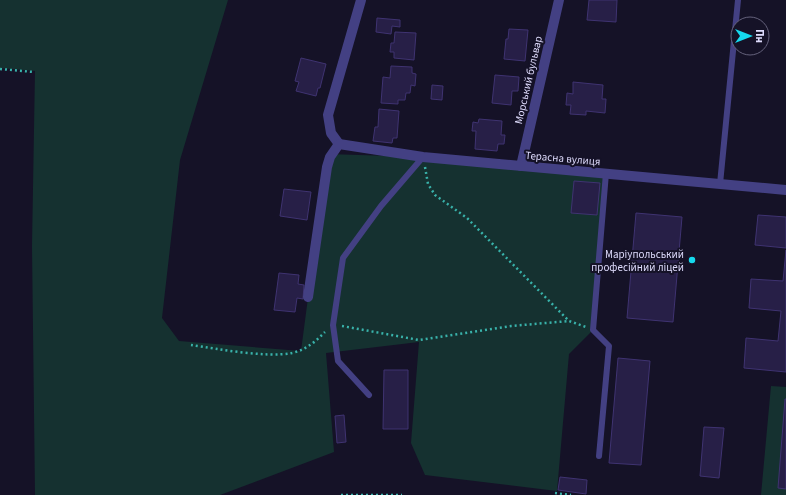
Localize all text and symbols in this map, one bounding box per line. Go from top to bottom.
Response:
north arrow [730,16,770,56]
text: Пн [752,29,767,43]
street label: Морський бульвар [511,35,546,126]
street label: Терасна вулиця [525,148,601,169]
place label: Маріупольський професійний ліцей [591,247,684,275]
marker: Маріупольський професійний ліцей [687,255,697,265]

